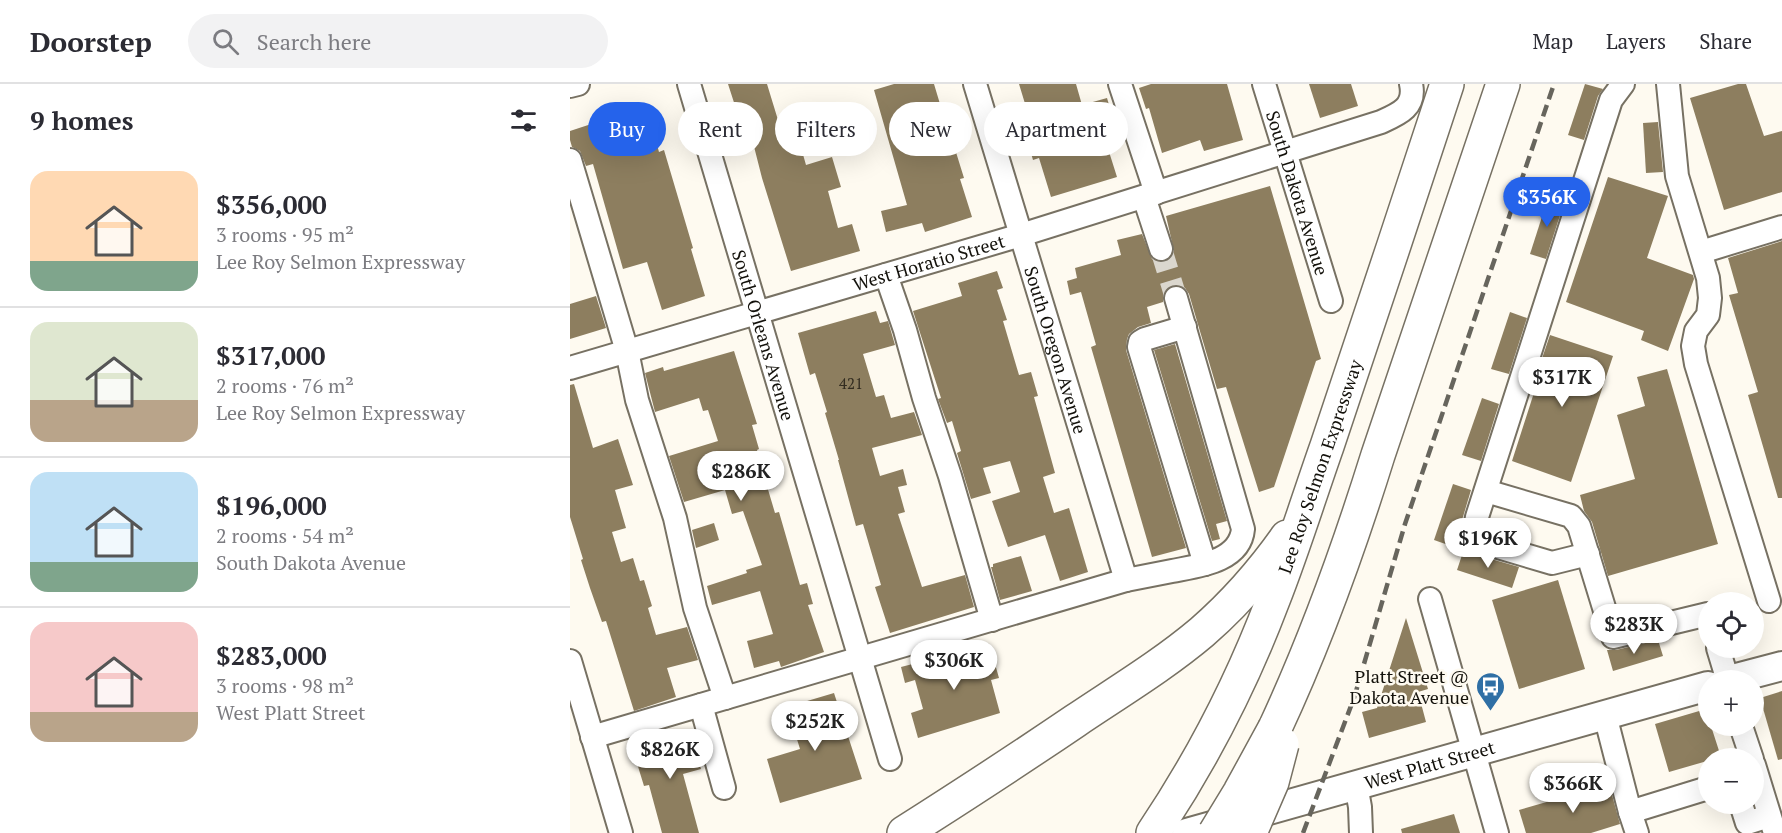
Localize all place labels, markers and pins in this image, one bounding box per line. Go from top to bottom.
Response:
pin: $356K [1505,177,1589,228]
pin: $317K [1520,357,1604,408]
pin: $286K [699,451,783,502]
pin: $196K [1446,518,1530,569]
pin: $283K [1592,604,1676,655]
pin: $306K [912,640,996,691]
place label: Platt Street @ Dakota Avenue [1350,664,1469,709]
bus stop icon: Platt Street @ Dakota Avenue [1474,670,1506,712]
pin: $252K [773,701,857,752]
pin: $826K [628,729,712,780]
pin: $366K [1531,763,1615,814]

